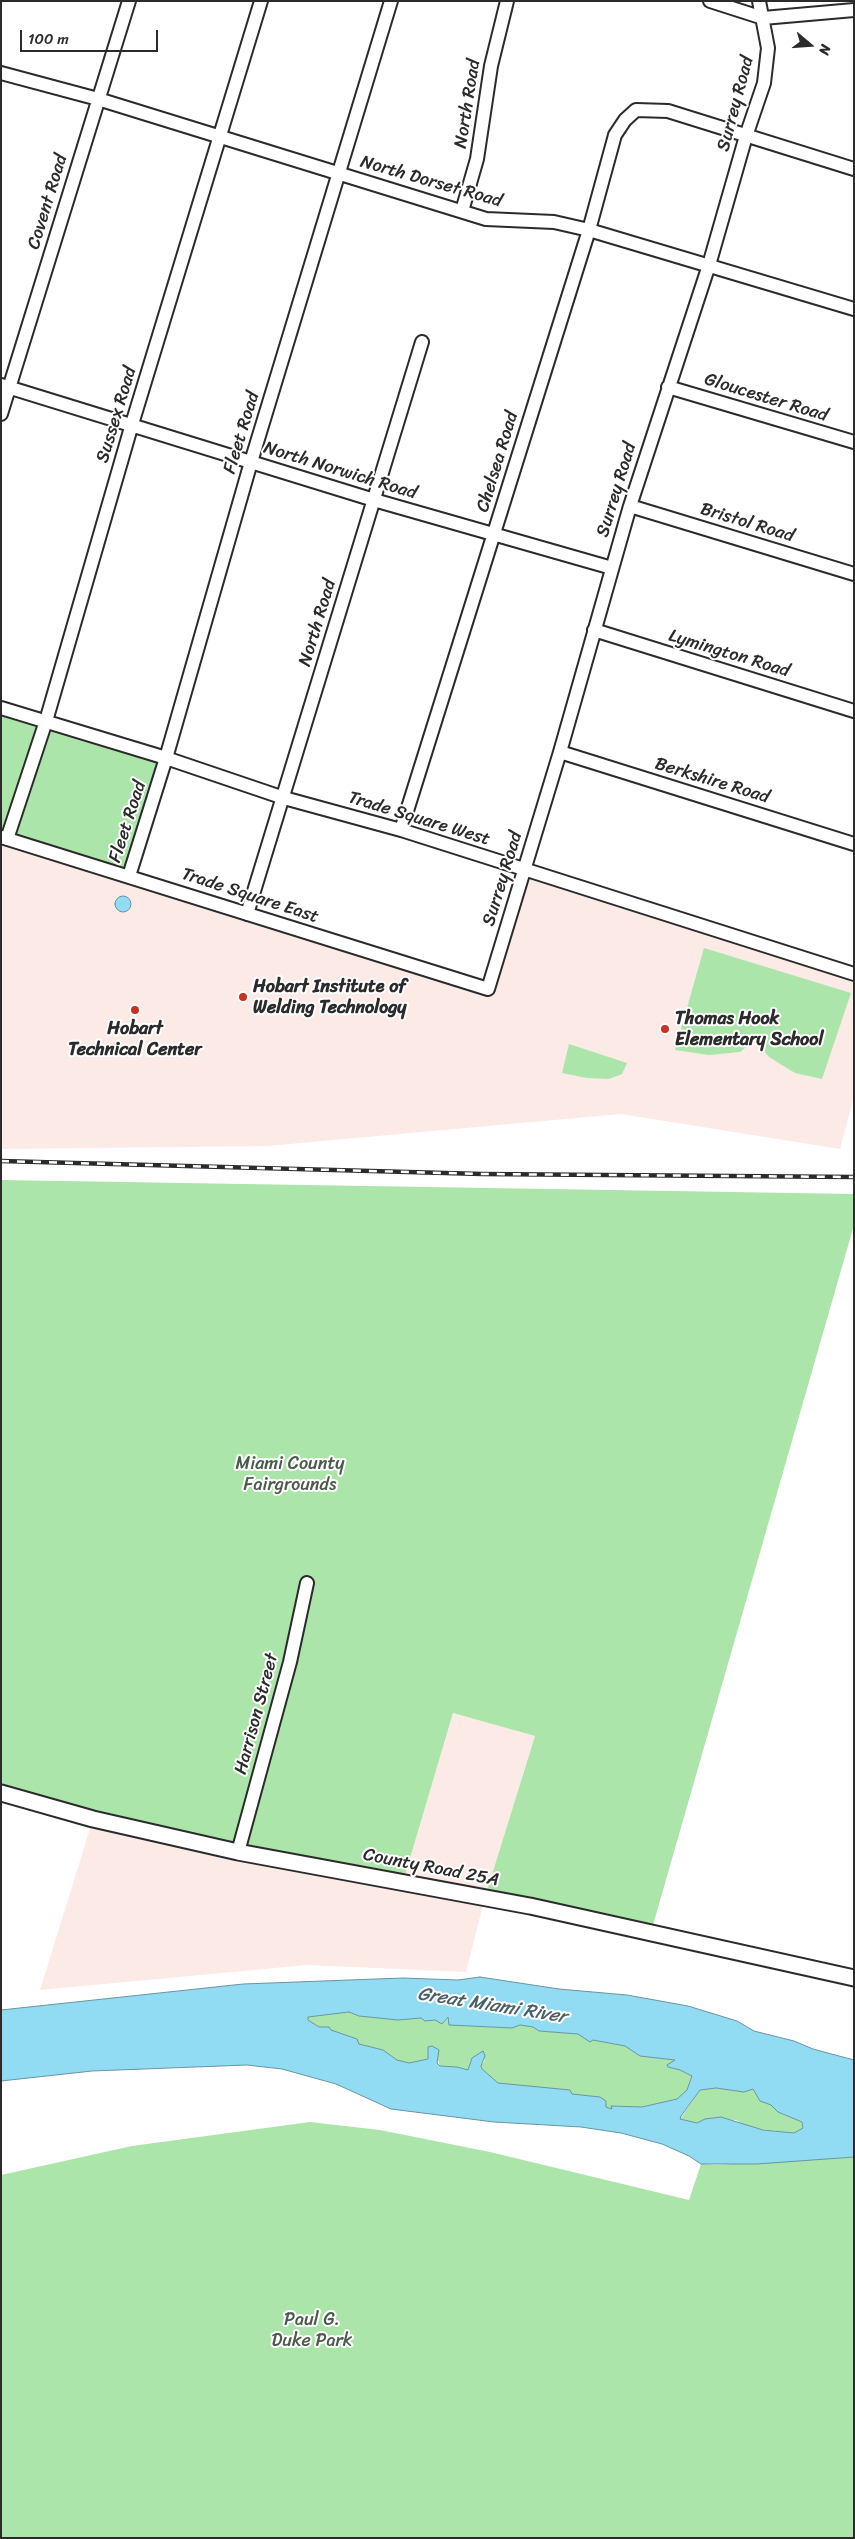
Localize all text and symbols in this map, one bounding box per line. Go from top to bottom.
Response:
scale bar [22,20,160,52]
north arrow [785,20,835,70]
text: 100 m [28,26,69,52]
text: N [811,41,838,58]
street label: Surrey Road [713,54,759,154]
street label: North Road [450,58,486,150]
street label: North Dorset Road [358,151,504,213]
street label: Covent Road [23,152,73,252]
street label: Sussex Road [92,364,142,466]
street label: Gloucester Road [702,369,830,427]
street label: Fleet Road [219,389,265,477]
street label: Chelsea Road [472,409,524,515]
street label: North Norwich Road [261,437,419,505]
street label: Surrey Road [592,440,642,540]
street label: Bristol Road [698,499,796,547]
street label: North Road [295,577,341,669]
street label: Lymington Road [666,625,792,683]
street label: Berkshire Road [652,753,772,809]
street label: Fleet Road [105,778,151,866]
street label: Trade Square West [346,787,492,851]
street label: Surrey Road [478,829,528,929]
street label: Trade Square East [179,864,321,928]
place label: Hobart Institute of Welding Technology [253,976,407,1019]
marker: Hobart Institute of Welding Technology [237,991,249,1003]
marker: Hobart Technical Center [129,1004,141,1016]
place label: Thomas Hook Elementary School [675,1008,824,1050]
place label: Hobart Technical Center [68,1018,202,1060]
marker: Thomas Hook Elementary School [659,1023,671,1035]
park label: Miami County Fairgrounds [236,1453,344,1496]
street label: Harrison Street [230,1651,284,1777]
street label: County Road 25A [361,1844,501,1892]
water label: Great Miami River [416,1983,568,2029]
park label: Paul G. Duke Park [272,2309,352,2352]

